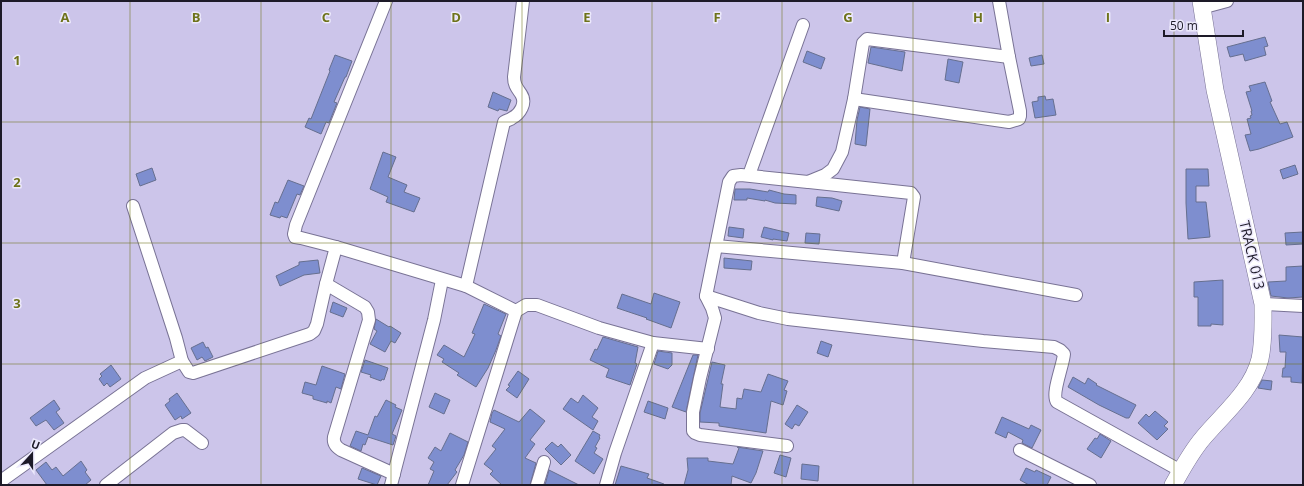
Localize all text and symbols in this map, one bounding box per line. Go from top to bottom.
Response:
text: A [61,8,70,26]
text: B [192,8,201,26]
text: C [322,8,330,26]
text: D [451,8,461,26]
text: E [583,8,591,26]
text: F [713,8,721,26]
text: G [843,8,853,26]
text: H [973,8,983,26]
text: I [1106,8,1110,26]
scale bar [1164,12,1243,38]
text: 50 m [1170,17,1198,34]
text: 1 [13,51,21,69]
text: 2 [13,173,21,191]
street label: TRACK 013 [1235,219,1270,291]
text: 3 [13,294,21,312]
north arrow [12,434,52,474]
text: U [29,436,42,453]

